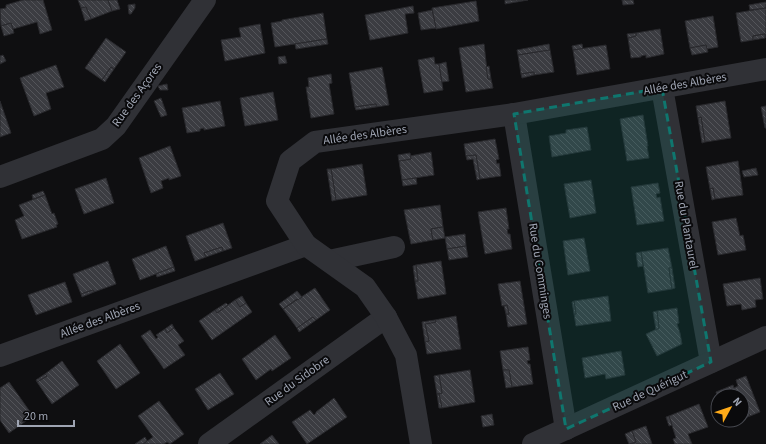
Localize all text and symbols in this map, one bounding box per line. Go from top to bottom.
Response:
street label: Rue des Açores [108,60,166,130]
street label: Allée des Albères [642,68,728,100]
street label: Allée des Albères [322,121,408,149]
street label: Rue du Plantaurel [670,180,702,270]
street label: Rue du Comminges [524,222,556,320]
street label: Allée des Albères [58,298,142,342]
street label: Rue du Sidobre [261,352,333,410]
street label: Rue de Quérigut [610,366,690,416]
north arrow [710,388,750,428]
text: N [729,394,745,410]
scale bar [18,402,74,428]
text: 20 m [24,408,48,425]

